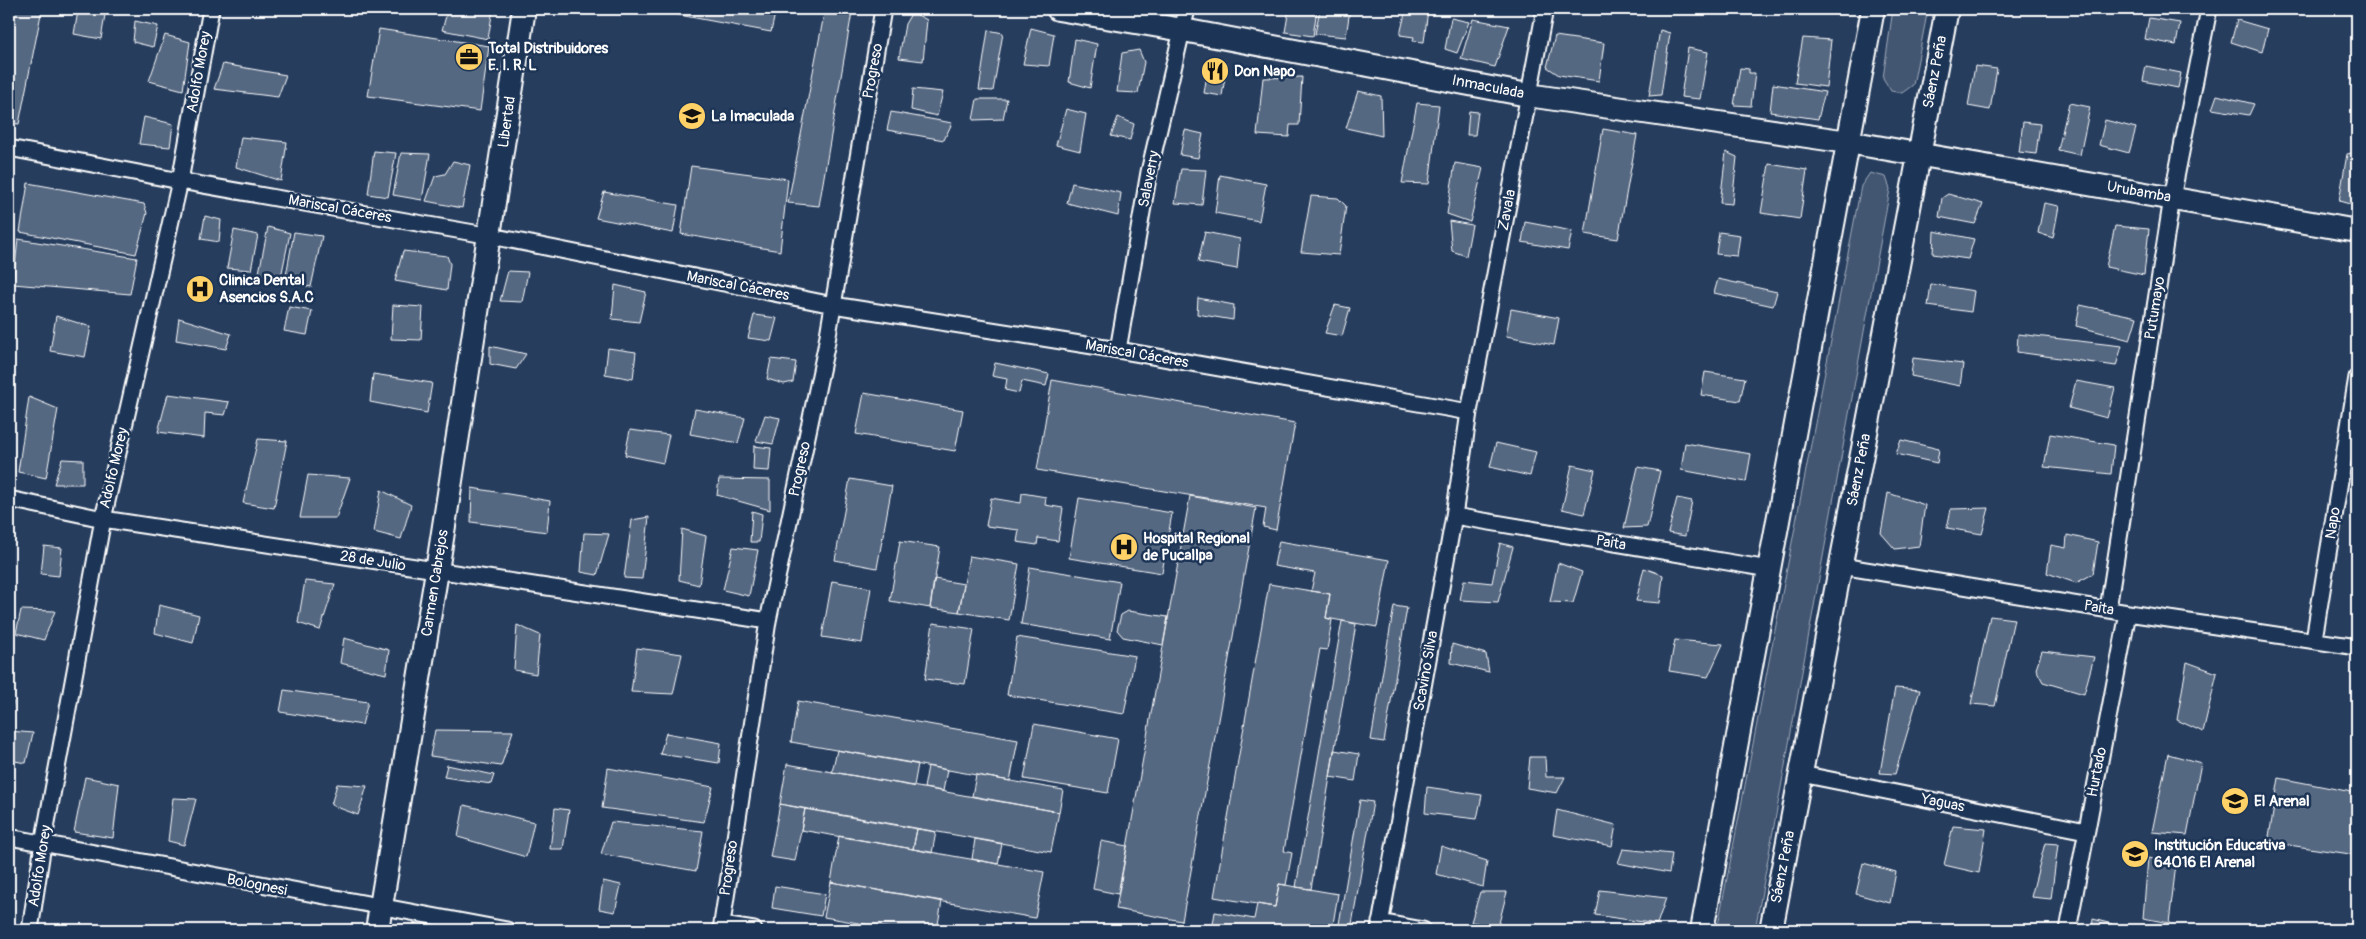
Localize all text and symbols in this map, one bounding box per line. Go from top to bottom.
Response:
street label: Adolfo Morey [182,29,216,114]
street label: Sáenz Peña [1919,34,1951,110]
place label: Total Distribuidores E. I. R. L [487,39,609,75]
office icon: Total Distribuidores E. I. R. L [454,42,484,72]
street label: Progreso [859,42,887,100]
restaurant icon: Don Napo [1200,56,1230,86]
place label: Don Napo [1234,62,1295,81]
street label: Inmaculada [1450,71,1526,103]
street label: Libertad [494,95,520,149]
school or university icon: La Imaculada [677,101,707,131]
place label: La Imaculada [711,107,794,126]
street label: Salaverry [1134,148,1164,209]
street label: Urubamba [2105,177,2173,207]
street label: Zavala [1494,188,1520,232]
street label: Mariscal Cáceres [287,191,393,227]
street label: Mariscal Cáceres [685,267,791,305]
place label: Clinica Dental Asencios S.A.C [219,271,314,307]
hospital icon: Clinica Dental Asencios S.A.C [185,274,215,304]
street label: Putumayo [2141,275,2169,341]
street label: Mariscal Cáceres [1084,336,1190,372]
street label: Adolfo Morey [95,425,133,510]
street label: Sáenz Peña [1843,432,1875,508]
street label: Progreso [785,440,815,498]
street label: Napo [2321,506,2345,540]
street label: Carmen Cabrejos [417,528,453,638]
place label: Hospital Regional de Pucallpa [1143,529,1250,565]
street label: Paita [1594,531,1628,555]
hospital icon: Hospital Regional de Pucallpa [1109,532,1139,562]
street label: 28 de Julio [339,546,407,576]
street label: Paita [2082,596,2116,620]
street label: Scavino Silva [1410,629,1442,713]
street label: Hurtado [2083,745,2111,799]
school or university icon: El Arenal [2220,786,2250,816]
street label: Yaguas [1919,789,1967,817]
place label: El Arenal [2254,792,2310,811]
street label: Adolfo Morey [24,823,56,908]
street label: Sáenz Peña [1767,829,1799,905]
place label: Institución Educativa 64016 El Arenal [2154,836,2285,872]
street label: Progreso [716,839,742,897]
school or university icon: Institución Educativa 64016 El Arenal [2120,839,2150,869]
street label: Bolognesi [225,870,289,900]

